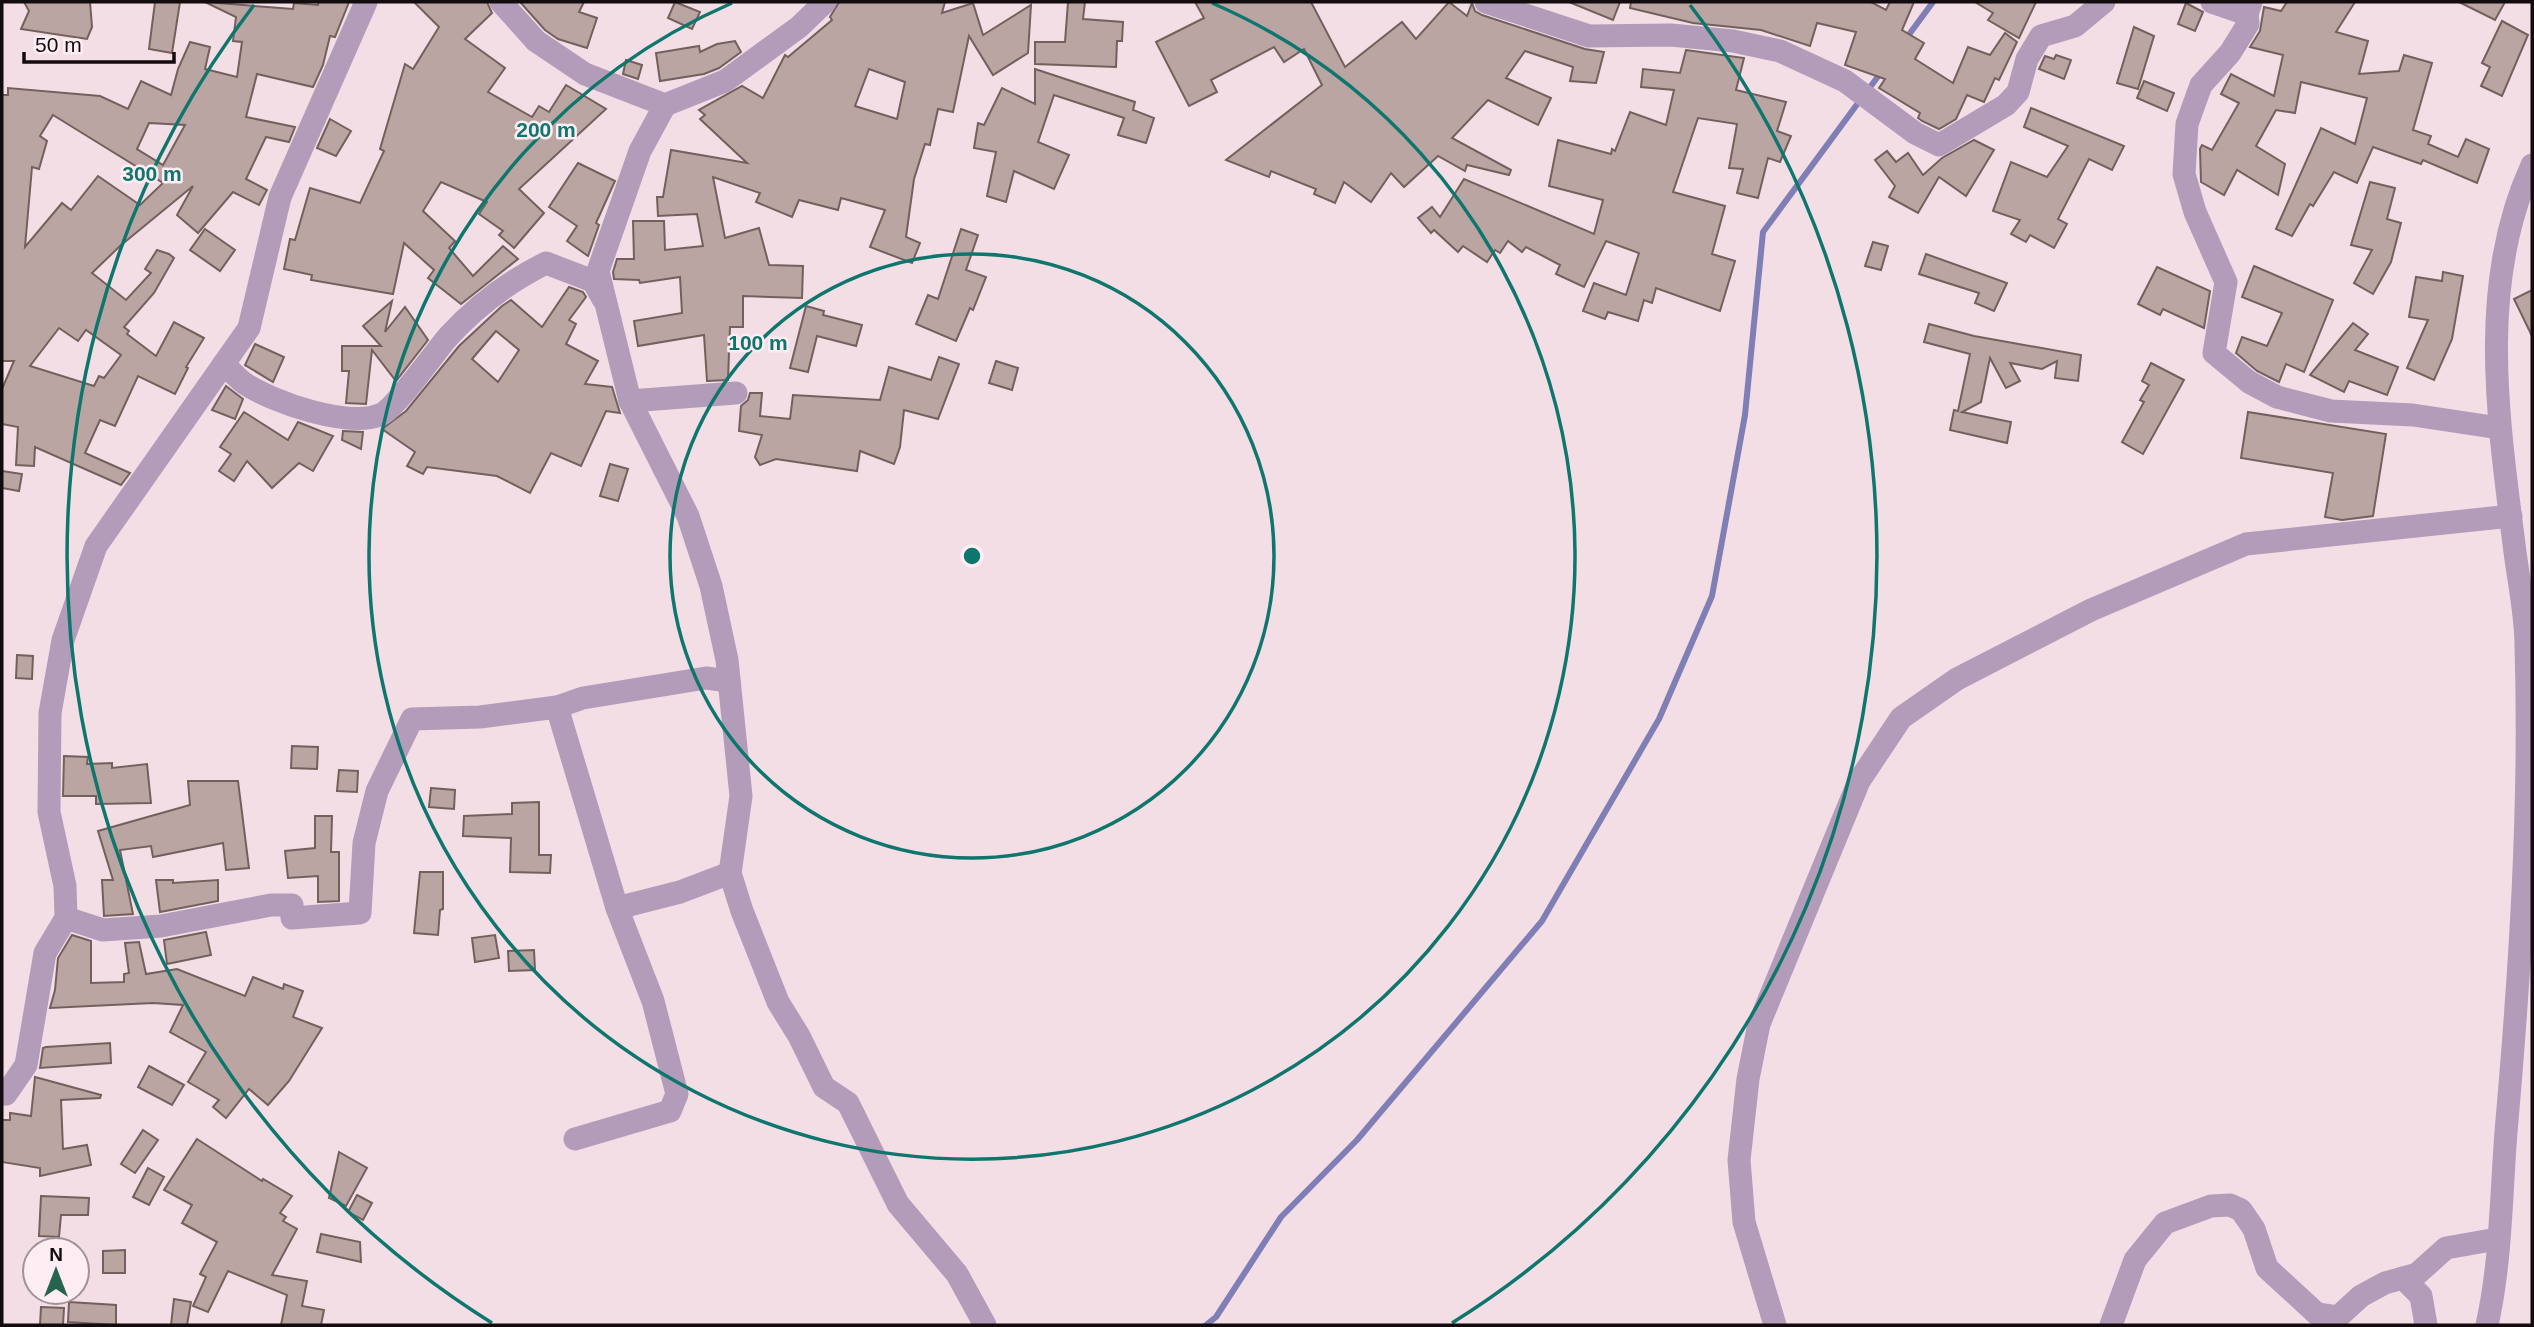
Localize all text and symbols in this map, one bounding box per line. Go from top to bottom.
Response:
scale bar [24,21,175,65]
text: 50 m [35,33,82,56]
text: 200 m [516,118,576,141]
text: 300 m [122,162,182,185]
text: 100 m [728,331,788,354]
centre of rings [960,544,984,568]
north arrow [21,1236,91,1306]
text: N [49,1244,63,1265]

